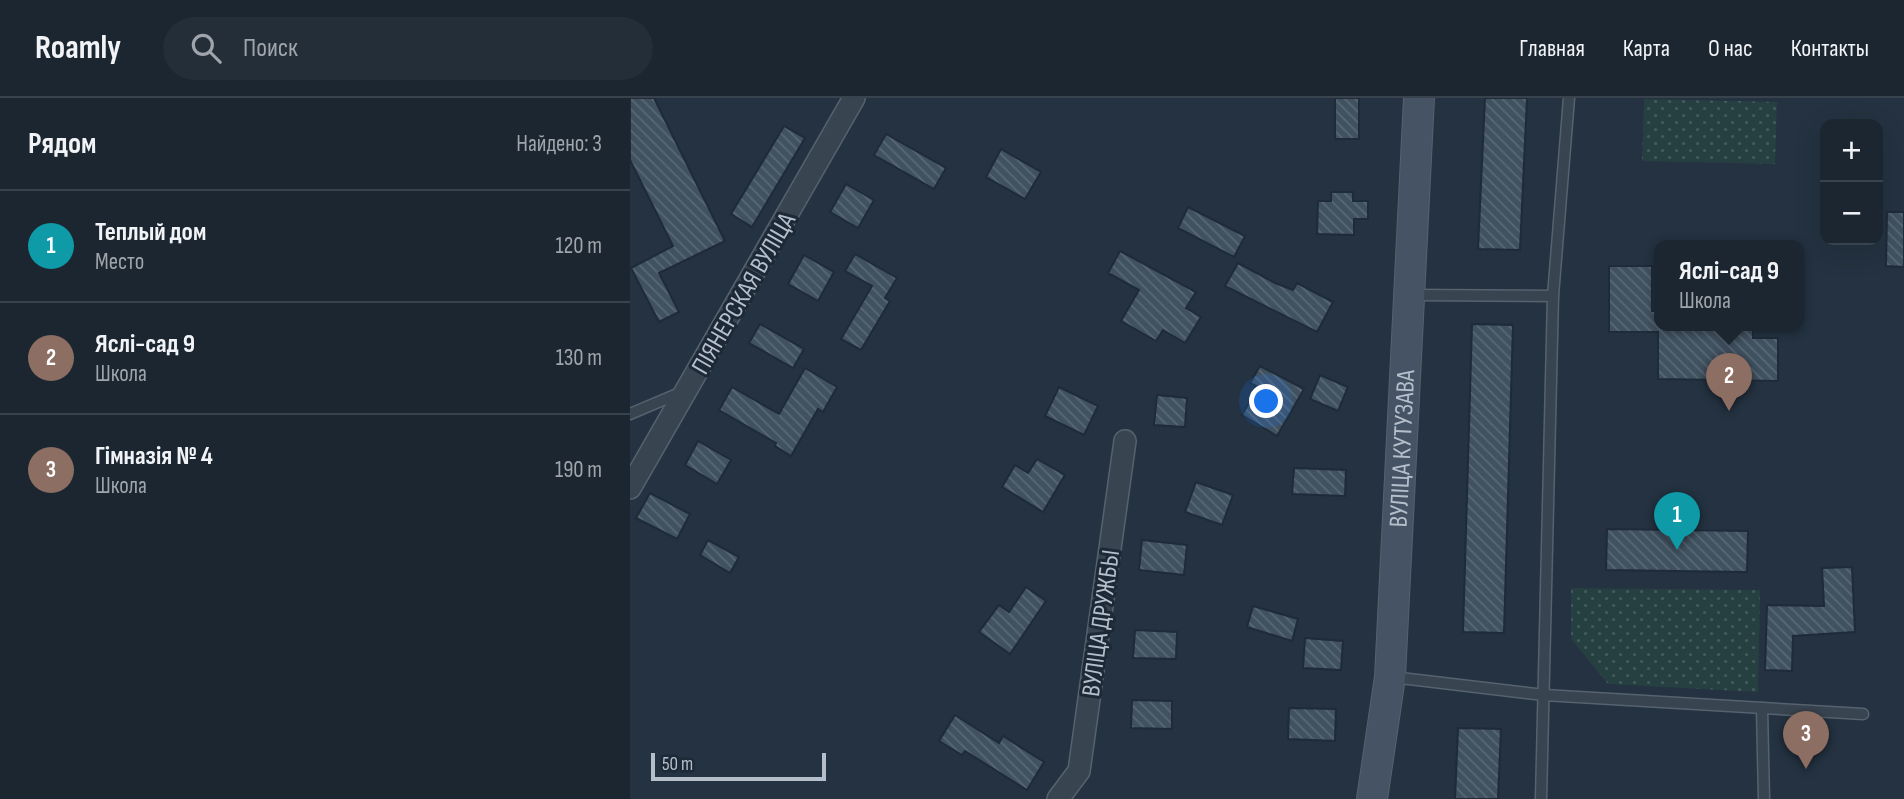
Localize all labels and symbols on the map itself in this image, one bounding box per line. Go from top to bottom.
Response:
street label: ПІЯНЕРСКАЯ ВУЛІЦА [686,207,803,380]
pin: 2 [1706,353,1752,411]
street label: ВУЛІЦА КУТУЗАВА [1384,368,1422,528]
your location [1249,384,1283,418]
pin: 1 [1654,492,1700,550]
street label: ВУЛІЦА ДРУЖБЫ [1076,548,1127,699]
pin: 3 [1783,711,1829,769]
scale bar [651,750,826,782]

